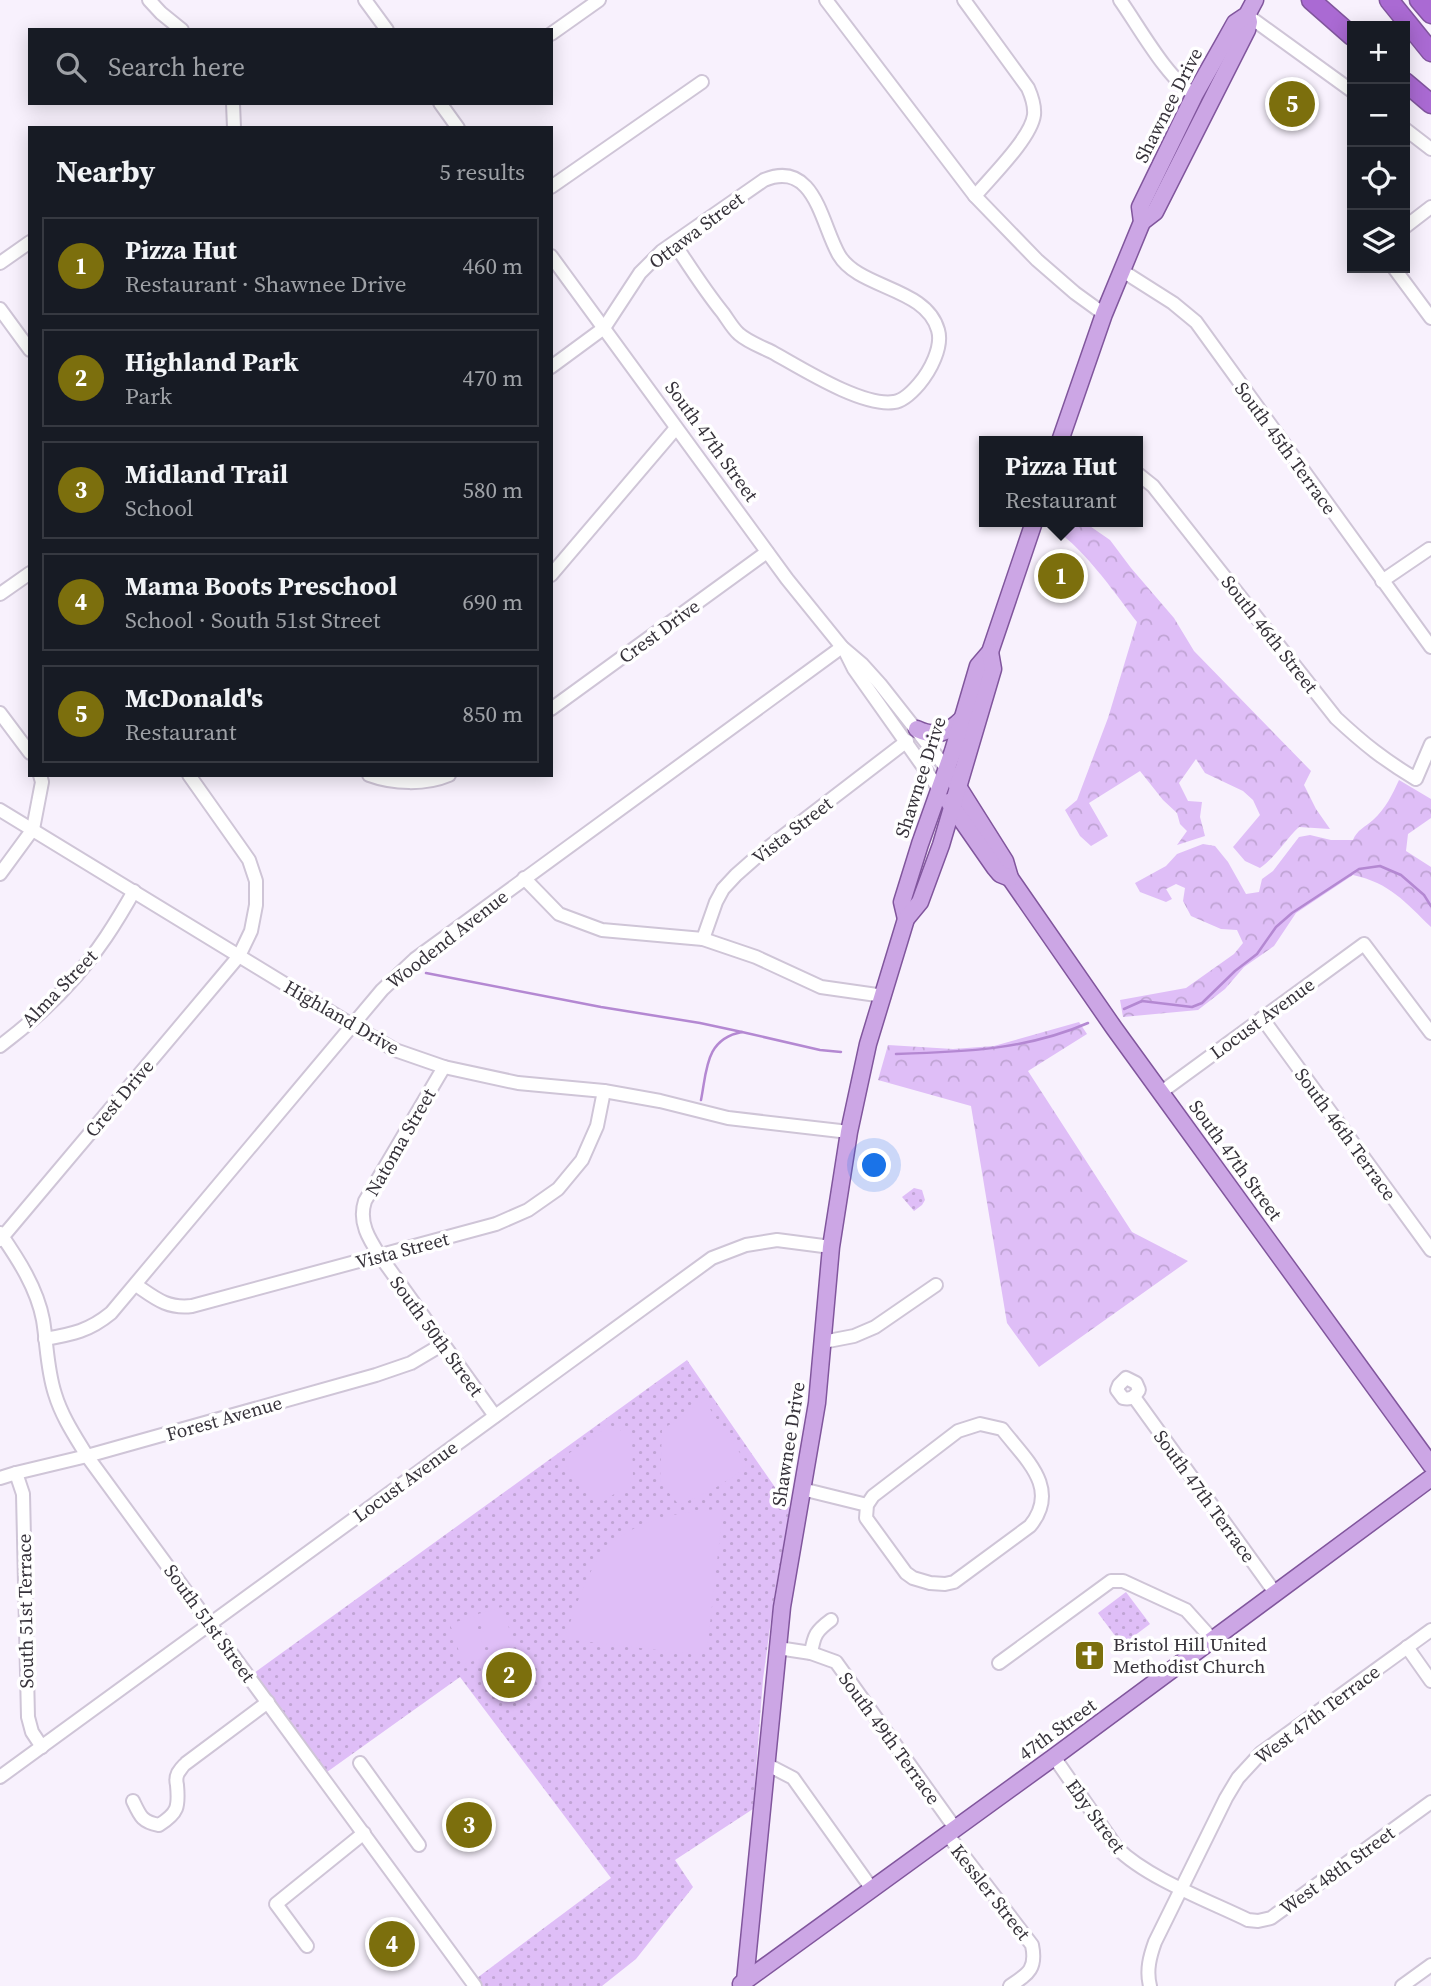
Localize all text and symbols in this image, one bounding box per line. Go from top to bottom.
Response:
map controls [1347,21,1410,273]
button: + [1347,21,1410,84]
search box [28,28,553,105]
street label: Shawnee Drive [1128,43,1208,167]
icon: search [52,48,90,86]
text: Search here [108,49,245,85]
pin: 5 [1269,78,1315,130]
button: − [1347,84,1410,147]
button: locate [1347,147,1410,210]
text: Nearby [56,151,155,192]
text: 5 results [439,156,525,188]
street label: Ottawa Street [643,185,749,274]
button: layers [1347,210,1410,273]
text: Pizza Hut [125,232,237,268]
text: 1 [75,250,87,282]
text: 460 m [462,250,523,282]
text: Restaurant · Shawnee Drive [125,268,406,300]
text: Highland Park [125,344,298,380]
text: 2 [75,362,87,394]
text: 470 m [462,362,523,394]
street label: South 47th Street [659,375,765,507]
street label: South 45th Terrace [1229,376,1343,520]
text: Park [125,380,172,412]
popup [979,436,1143,527]
text: Pizza Hut [1005,448,1117,484]
text: Midland Trail [125,456,288,492]
text: 3 [75,474,87,506]
text: 580 m [462,474,523,506]
text: Restaurant [1005,484,1117,516]
text: School [125,492,193,524]
pin: 1 [1038,550,1084,602]
text: Mama Boots Preschool [125,568,397,604]
street label: South 46th Street [1216,570,1325,699]
text: 4 [75,586,87,618]
text: 690 m [462,586,523,618]
street label: Crest Drive [613,593,705,669]
text: School · South 51st Street [125,604,381,636]
text: McDonald's [125,680,263,716]
text: 5 [75,698,87,730]
text: 850 m [462,698,523,730]
street label: Shawnee Drive [888,713,952,841]
text: Restaurant [125,716,236,748]
street label: Vista Street [746,790,838,870]
street label: Woodend Avenue [381,883,513,995]
street label: Alma Street [15,943,103,1033]
street label: Locust Avenue [1204,971,1320,1065]
street label: Highland Drive [280,973,404,1061]
street label: Crest Drive [79,1054,159,1142]
street label: South 46th Terrace [1289,1062,1403,1206]
street label: Natoma Street [359,1083,442,1201]
street label: South 47th Street [1183,1094,1289,1226]
your location [857,1148,891,1182]
street label: Vista Street [352,1225,452,1275]
street label: South 50th Street [384,1270,490,1402]
street label: Shawnee Drive [765,1380,811,1508]
street label: Forest Avenue [163,1389,285,1447]
street label: South 47th Terrace [1148,1424,1262,1568]
street label: Locust Avenue [347,1434,463,1528]
street label: South 51st Terrace [11,1533,39,1689]
street label: South 51st Street [158,1559,262,1688]
place label: Bristol Hill United Methodist Church [1113,1631,1267,1679]
church icon: Bristol Hill United Methodist Church [1073,1638,1107,1672]
pin: 2 [486,1649,532,1701]
street label: West 47th Terrace [1249,1658,1385,1770]
street label: South 49th Terrace [833,1666,947,1810]
street label: 47th Street [1013,1692,1102,1766]
street label: Eby Street [1060,1774,1132,1859]
pin: 3 [446,1799,492,1851]
street label: West 48th Street [1275,1819,1400,1920]
street label: Kessler Street [945,1839,1037,1946]
pin: 4 [369,1918,415,1970]

